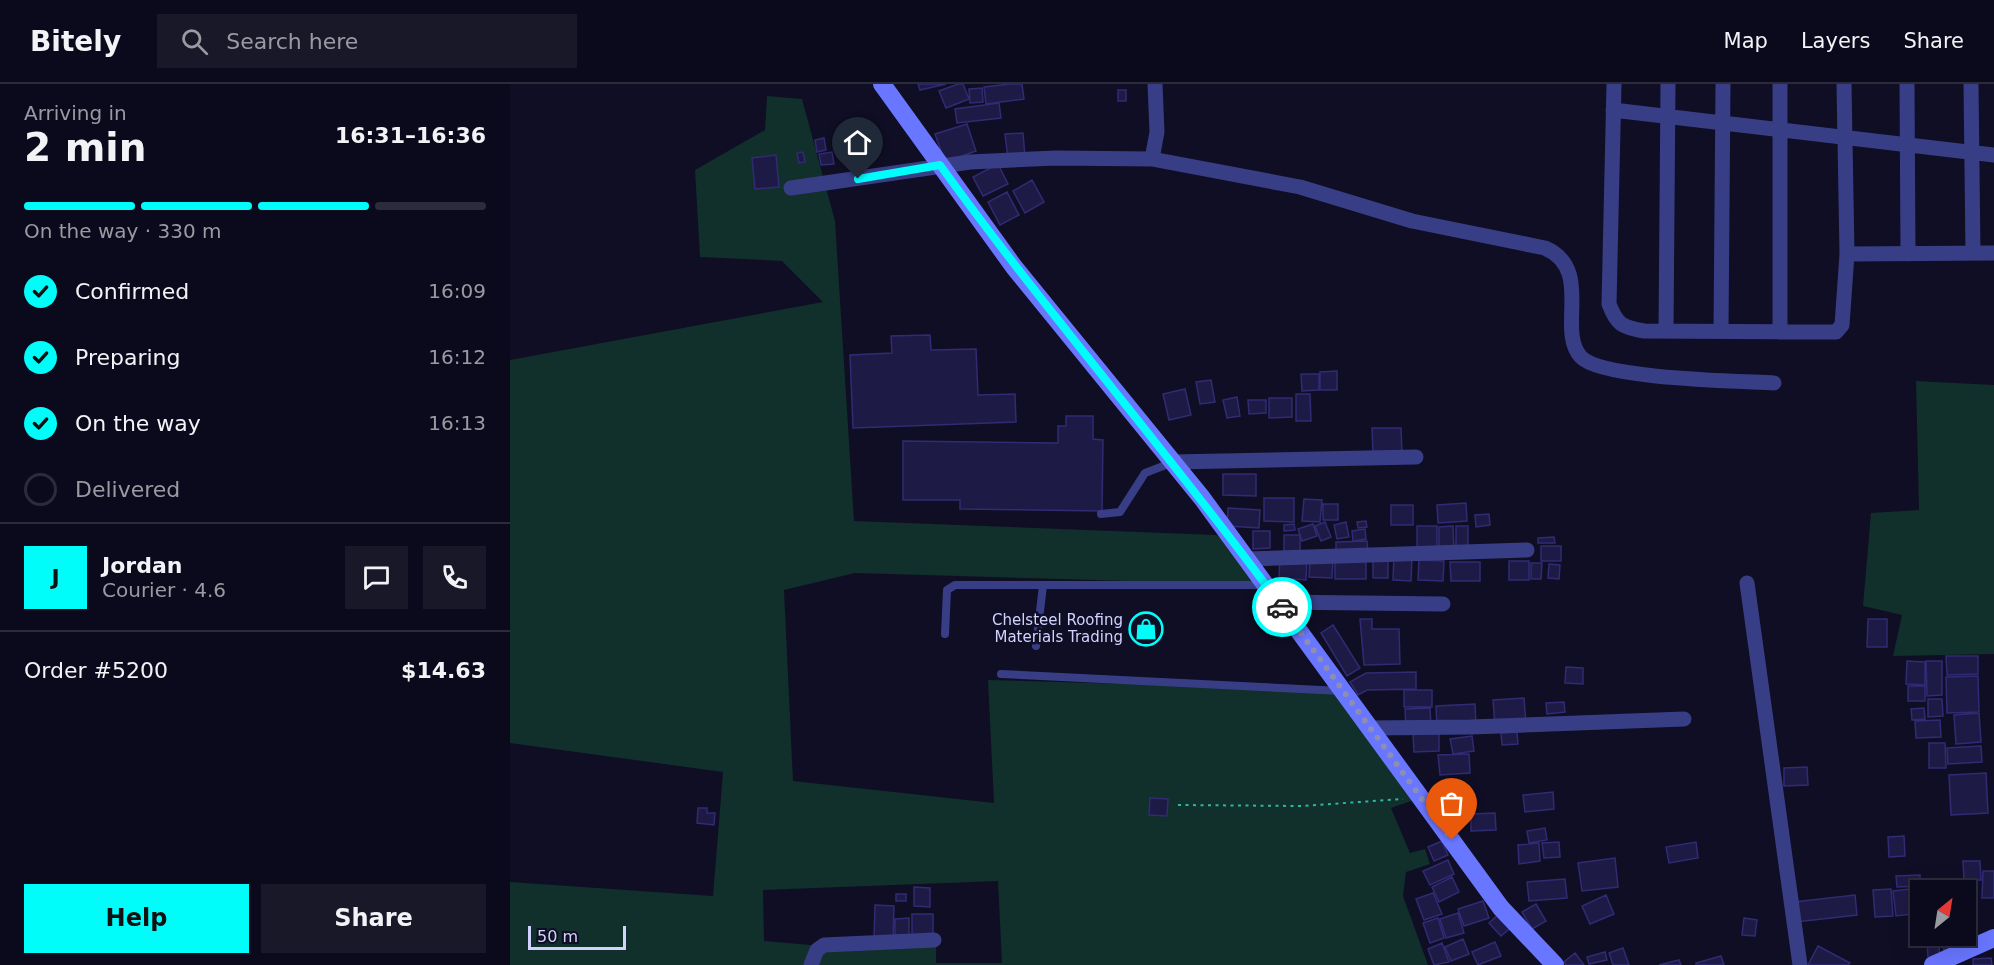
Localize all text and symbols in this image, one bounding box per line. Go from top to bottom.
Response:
search box [157,14,577,68]
text: Bitely [30,25,121,58]
icon: search [178,25,211,58]
text: Search here [226,29,358,54]
text: Map [1724,29,1768,53]
text: Layers [1801,29,1870,53]
text: Share [1903,29,1964,53]
text: Arriving in [24,101,127,125]
pin [832,117,883,179]
text: 16:31–16:36 [335,123,486,148]
text: 2 min [24,125,146,170]
icon: home [841,126,874,159]
text: On the way · 330 m [24,219,222,243]
icon: check [24,275,57,308]
text: Confirmed [75,279,189,304]
text: 16:09 [428,279,486,303]
icon: check [24,341,57,374]
text: Preparing [75,345,181,370]
text: 16:12 [428,345,486,369]
icon: check [24,407,57,440]
text: On the way [75,411,201,436]
text: 16:13 [428,411,486,435]
text: Delivered [75,477,180,502]
button: chat [345,546,408,609]
button: phone [423,546,486,609]
text: Jordan [102,553,182,578]
text: J [51,565,60,590]
courier [1252,577,1312,637]
text: Courier · 4.6 [102,578,226,602]
icon: car [1266,591,1299,624]
place label: Chelsteel Roofing Materials Trading [992,611,1123,646]
shop icon: Chelsteel Roofing Materials Trading [1128,611,1164,647]
text: Order #5200 [24,658,168,683]
text: $14.63 [401,658,486,683]
pin [1426,778,1477,840]
icon: bag [1435,787,1468,820]
north arrow [1910,880,1976,946]
map controls [1910,880,1976,946]
button: Help [24,884,249,953]
button: Share [261,884,486,953]
scale bar [528,923,626,950]
text: 50 m [537,927,578,946]

